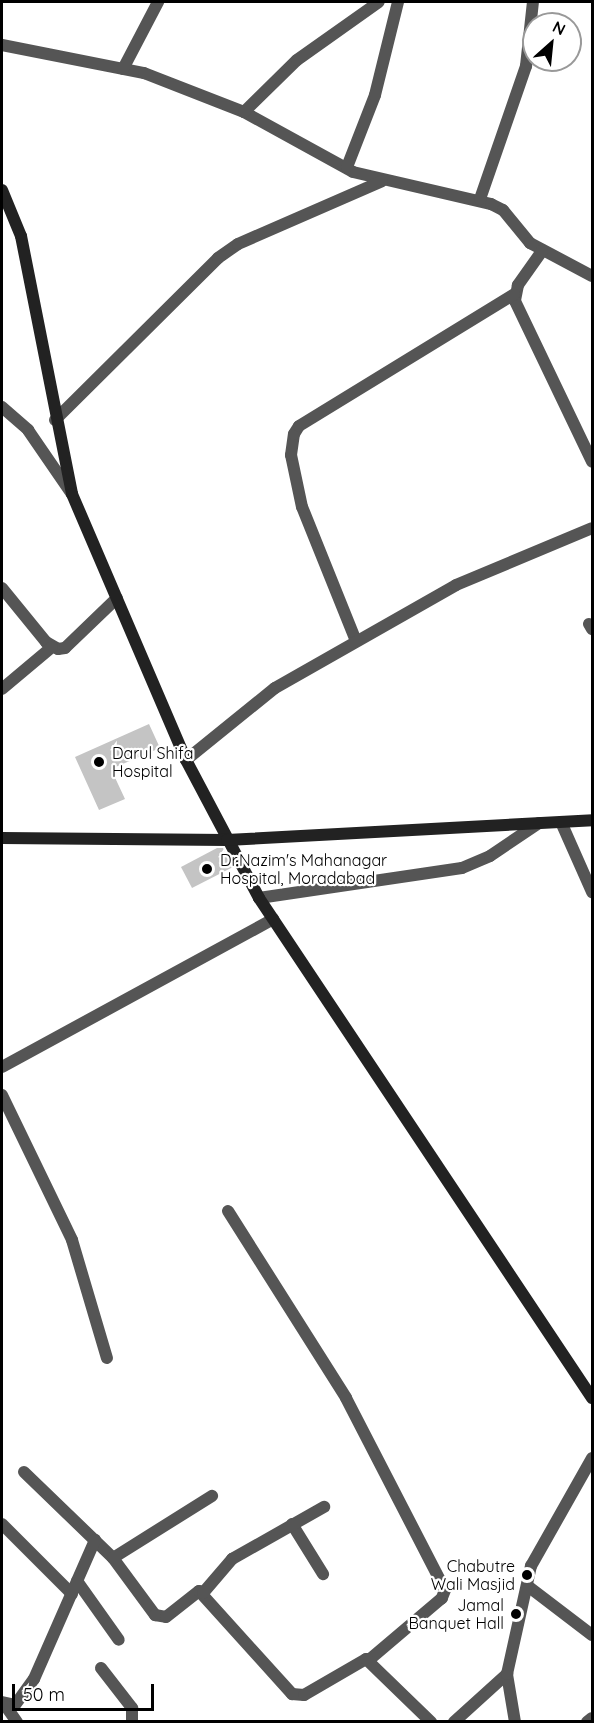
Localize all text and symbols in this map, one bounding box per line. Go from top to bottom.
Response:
north arrow [522,12,582,72]
text: N [549,16,569,39]
place label: Darul Shifa Hospital [112,743,193,781]
marker: Darul Shifa Hospital [90,753,108,771]
place label: Dr.Nazim's Mahanagar Hospital, Moradabad [220,850,387,888]
marker: Dr.Nazim's Mahanagar Hospital, Moradabad [198,860,216,878]
place label: Chabutre Wali Masjid [431,1556,515,1594]
marker: Chabutre Wali Masjid [520,1568,534,1582]
place label: Jamal Banquet Hall [408,1595,504,1633]
marker: Jamal Banquet Hall [509,1607,523,1621]
scale bar [15,1672,158,1710]
text: 50 m [23,1683,65,1706]

